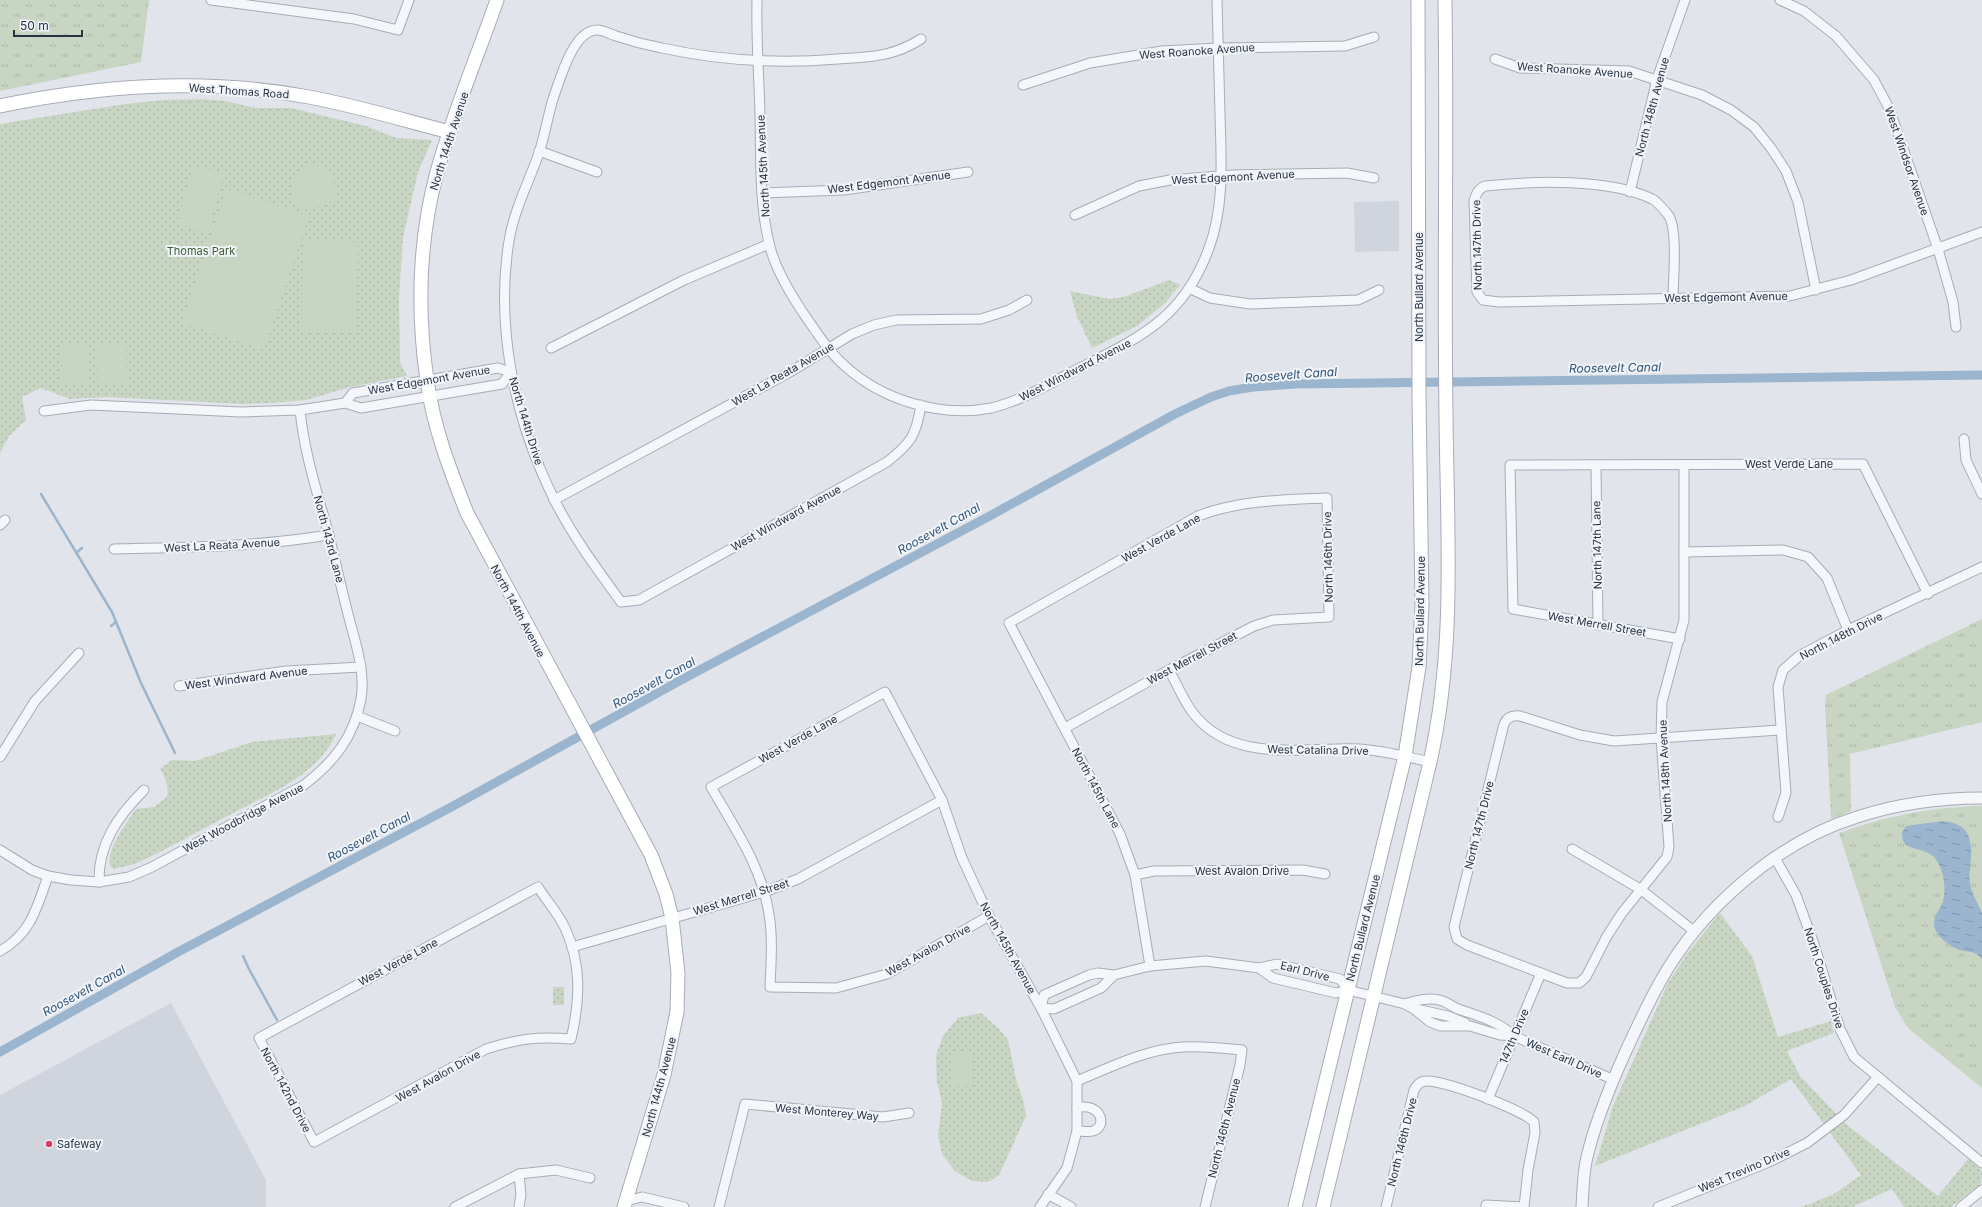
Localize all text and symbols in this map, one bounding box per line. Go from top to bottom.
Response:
scale bar [14,12,82,38]
text: 50 m [20,18,49,33]
street label: West Roanoke Avenue [1139,40,1255,62]
street label: North 148th Avenue [1632,56,1672,158]
street label: West Roanoke Avenue [1517,59,1633,81]
street label: West Thomas Road [188,81,290,101]
street label: North 144th Avenue [426,90,472,192]
street label: West Windsor Avenue [1882,105,1932,217]
street label: North 145th Avenue [753,114,773,218]
street label: West Edgemont Avenue [1171,167,1295,187]
street label: West Edgemont Avenue [827,168,951,196]
street label: North 147th Drive [1469,200,1485,290]
street label: North Bullard Avenue [1412,232,1426,342]
park label: Thomas Park [167,244,235,258]
street label: West Edgemont Avenue [1664,289,1788,305]
street label: West Windward Avenue [1017,336,1133,404]
street label: West La Reata Avenue [729,339,837,409]
water label: Roosevelt Canal [1569,359,1661,376]
street label: West Edgemont Avenue [367,362,491,398]
water label: Roosevelt Canal [1244,364,1338,385]
street label: North 144th Drive [506,375,546,467]
street label: West Verde Lane [1745,457,1833,471]
street label: West Windward Avenue [729,482,843,554]
street label: North 143rd Lane [311,494,347,584]
water label: Roosevelt Canal [895,500,983,557]
street label: North 147th Lane [1589,501,1605,589]
street label: West Verde Lane [1119,511,1203,565]
street label: North 146th Drive [1320,511,1336,603]
street label: West La Reata Avenue [164,535,280,555]
street label: North Bullard Avenue [1412,556,1428,666]
street label: North 144th Avenue [488,562,548,660]
street label: West Merrell Street [1547,608,1648,640]
street label: North 148th Drive [1797,609,1885,663]
street label: West Merrell Street [1145,628,1240,688]
water label: Roosevelt Canal [610,654,698,711]
street label: West Windward Avenue [184,664,308,692]
street label: West Verde Lane [756,712,840,766]
street label: North 148th Avenue [1655,719,1675,823]
street label: West Catalina Drive [1267,742,1369,758]
street label: North 145th Lane [1069,745,1123,831]
street label: North 147th Drive [1461,779,1497,871]
street label: West Woodbridge Avenue [180,780,306,856]
water label: Roosevelt Canal [325,808,413,865]
street label: West Avalon Drive [1195,864,1289,878]
street label: North Bullard Avenue [1343,873,1383,983]
street label: West Merrell Street [691,876,791,918]
street label: North 145th Avenue [977,900,1039,996]
street label: West Avalon Drive [883,921,973,979]
street label: North Couples Drive [1801,926,1847,1030]
street label: West Verde Lane [356,935,440,989]
street label: Earl Drive [1279,958,1331,984]
water label: Roosevelt Canal [40,962,128,1019]
street label: 147th Drive [1496,1006,1532,1066]
street label: North 144th Avenue [639,1035,679,1139]
street label: West Earll Drive [1524,1035,1604,1081]
street label: North 142nd Drive [258,1045,314,1135]
street label: West Avalon Drive [393,1047,483,1105]
street label: North 146th Avenue [1205,1077,1243,1179]
street label: North 146th Drive [1384,1096,1420,1188]
street label: West Monterey Way [775,1100,879,1124]
place label: Safeway [57,1137,101,1151]
marker: Safeway [44,1139,54,1149]
street label: West Trevino Drive [1696,1144,1792,1196]

